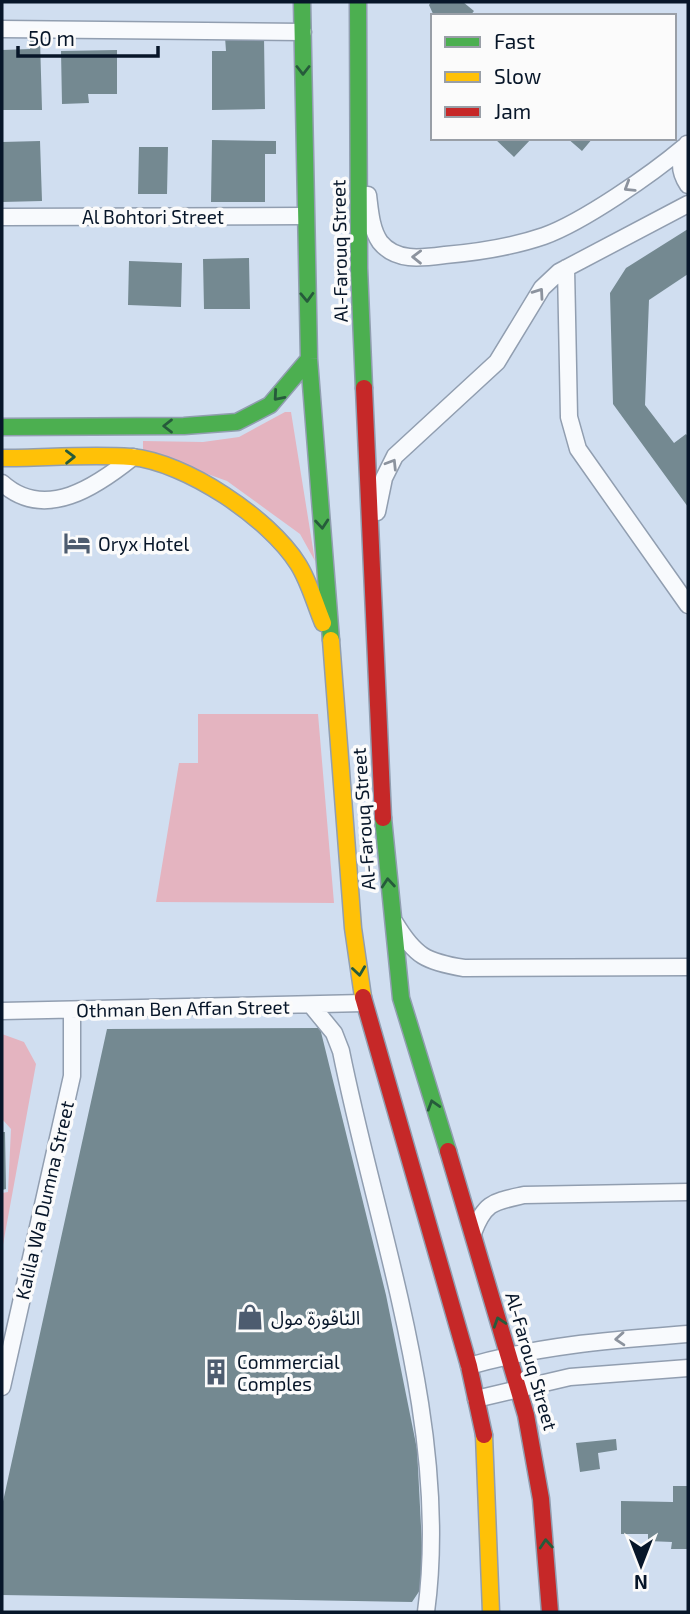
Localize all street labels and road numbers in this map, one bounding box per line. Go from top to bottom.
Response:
street label: Al-Farouq Street [326,179,352,323]
street label: Al Bohtori Street [82,205,224,228]
street label: Al-Farouq Street [347,747,379,891]
street label: Othman Ben Affan Street [76,995,290,1021]
street label: Kalila Wa Dumna Street [10,1098,78,1302]
street label: Al-Farouq Street [501,1289,563,1433]

